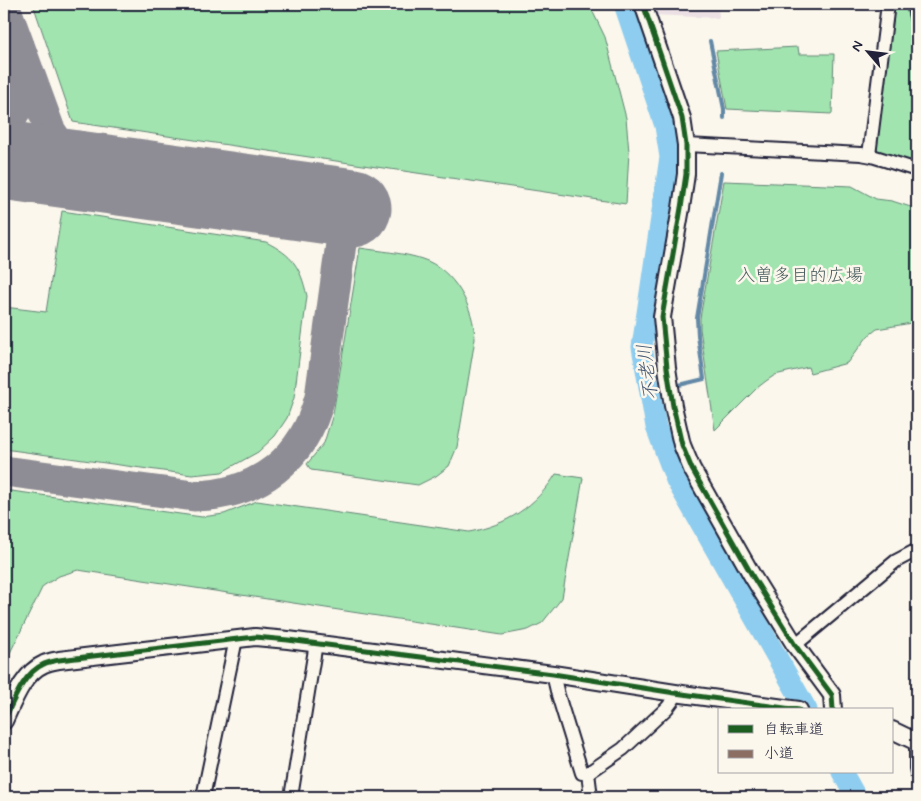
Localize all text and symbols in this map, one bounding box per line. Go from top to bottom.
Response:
north arrow [844,28,894,78]
text: N [847,38,868,55]
park label: 入曽多目的広場 [737,264,863,288]
water label: 不老川 [632,342,664,402]
legend [718,708,894,774]
text: 自転車道 [764,720,824,740]
text: 小道 [764,744,794,764]

